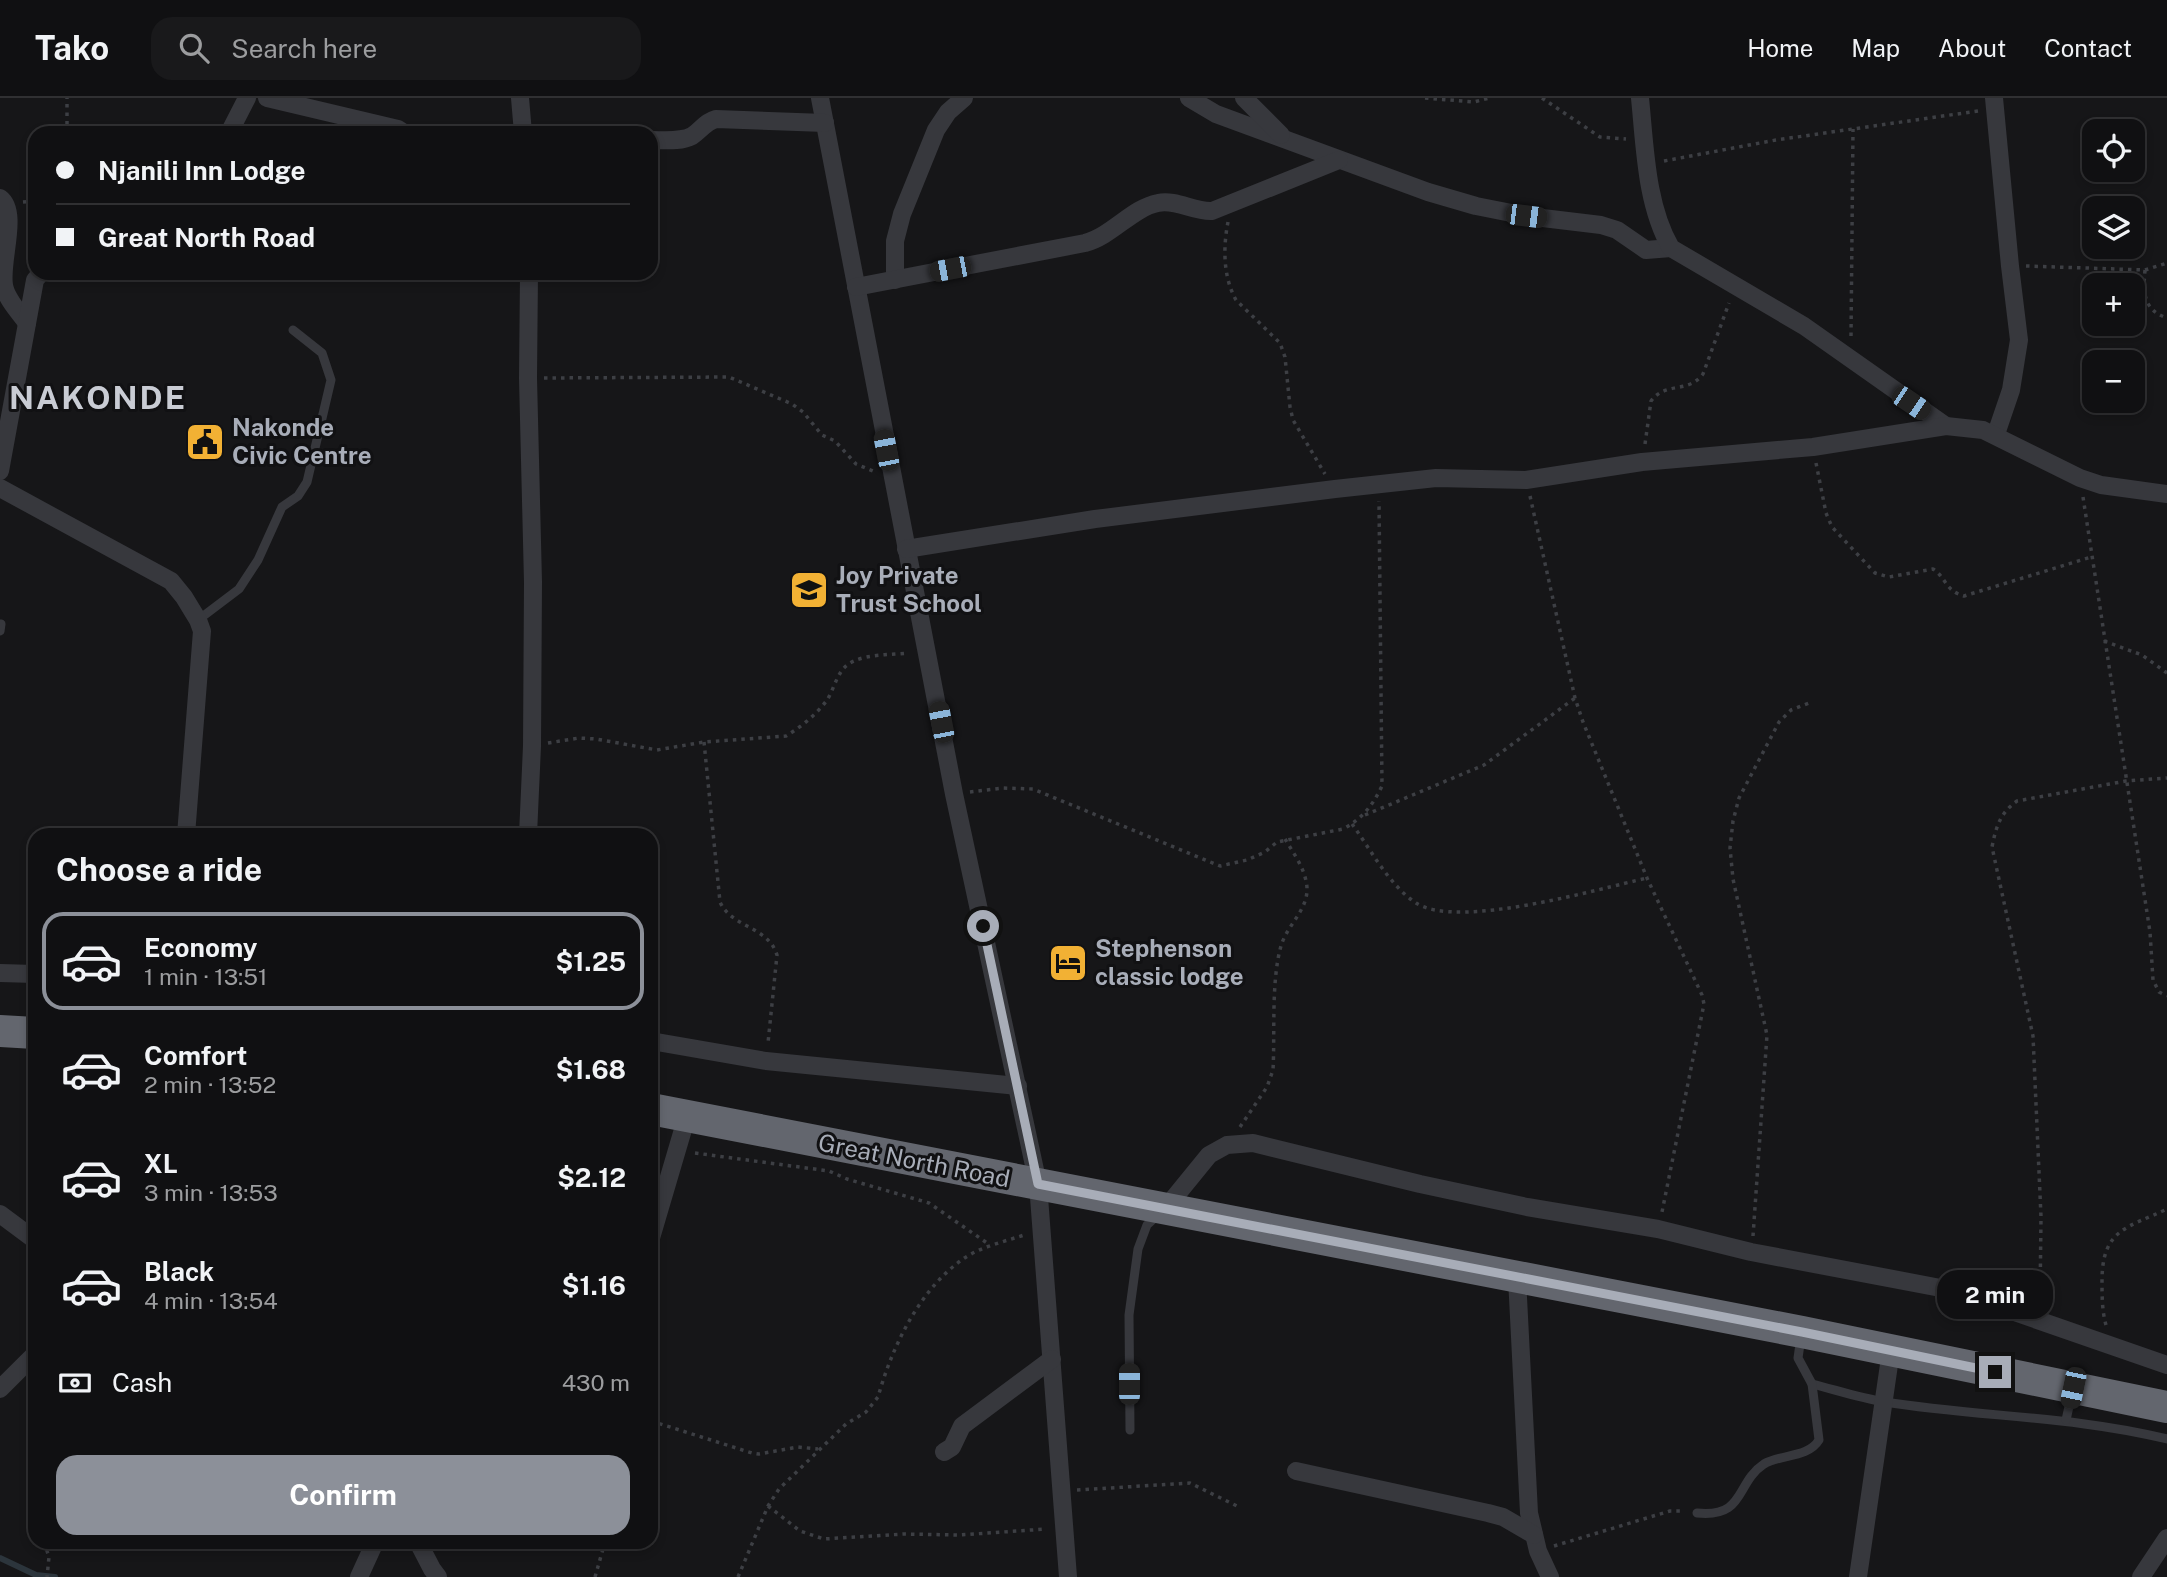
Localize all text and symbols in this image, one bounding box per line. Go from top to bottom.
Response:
search box [151,17,641,80]
text: Tako [35,29,109,67]
icon: search [175,29,213,67]
text: Search here [231,33,377,64]
text: Home [1747,34,1813,62]
text: Map [1851,34,1900,62]
text: About [1938,34,2006,62]
text: Contact [2044,34,2132,62]
map controls [2082,119,2145,413]
button: locate [2082,119,2145,182]
text: Njanili Inn Lodge [98,155,305,186]
button: layers [2082,196,2145,259]
car [1504,203,1549,229]
text: Great North Road [98,222,315,253]
car [928,255,973,283]
button: + [2082,273,2145,336]
button: − [2082,350,2145,413]
district label: NAKONDE [9,379,187,416]
car [1888,383,1935,423]
place label: Nakonde Civic Centre [232,413,372,469]
public building icon: Nakonde Civic Centre [184,421,226,463]
car [872,427,901,473]
place label: Joy Private Trust School [836,561,982,617]
school or university icon: Joy Private Trust School [788,569,830,611]
car [927,699,956,745]
text: Choose a ride [56,851,262,888]
route start [967,910,999,942]
icon: car [60,930,123,993]
text: Economy [144,932,257,963]
place label: Stephenson classic lodge [1095,934,1244,990]
hotel icon: Stephenson classic lodge [1047,942,1089,984]
text: $1.25 [556,946,626,977]
text: 1 min · 13:51 [144,963,267,990]
icon: car [60,1038,123,1101]
text: Comfort [144,1040,247,1071]
text: $1.68 [556,1054,626,1085]
text: 2 min · 13:52 [144,1071,276,1098]
street label: Great North Road [816,1128,1012,1192]
icon: car [60,1146,123,1209]
text: XL [144,1148,178,1179]
text: $2.12 [557,1162,626,1193]
text: 3 min · 13:53 [144,1179,278,1206]
icon: car [60,1254,123,1317]
text: Black [144,1256,214,1287]
text: $1.16 [562,1270,626,1301]
callout: 2 min [1937,1270,2053,1320]
text: 2 min [1965,1281,2025,1308]
text: 4 min · 13:54 [144,1287,278,1314]
route end [1979,1356,2011,1388]
car [1119,1363,1140,1405]
icon: cash [56,1364,94,1402]
car [2059,1365,2088,1411]
text: Cash [112,1367,172,1398]
text: 430 m [562,1369,630,1396]
button: Confirm [56,1455,630,1535]

